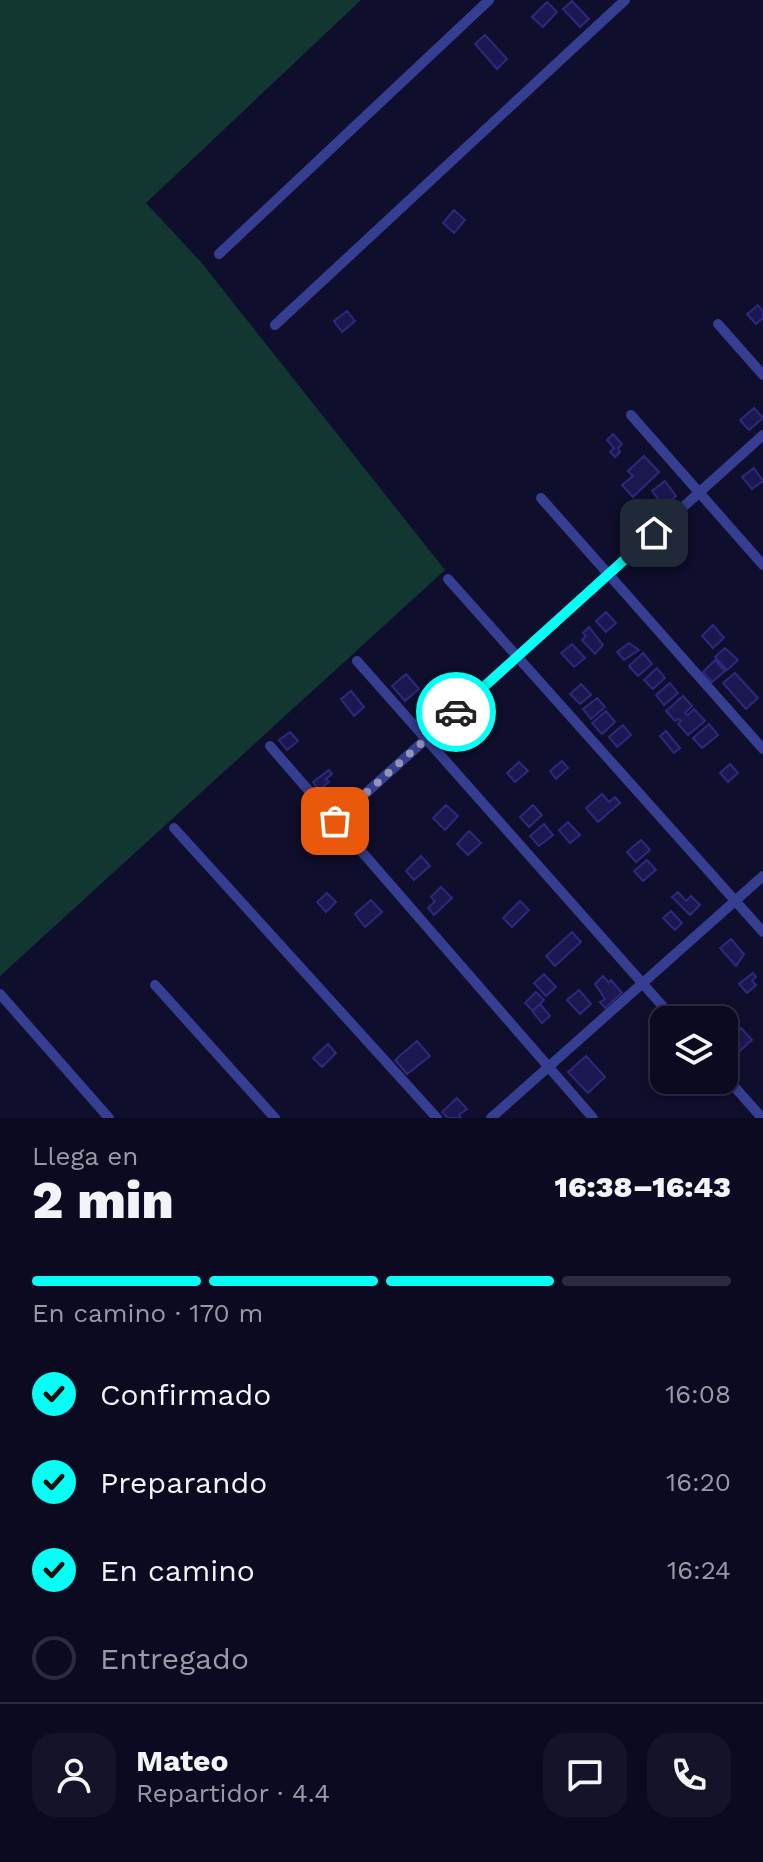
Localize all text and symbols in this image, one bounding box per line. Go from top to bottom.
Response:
pin [620,499,688,567]
icon: home [632,511,676,555]
courier [416,672,496,752]
icon: car [434,690,478,734]
pin [301,787,369,855]
icon: bag [313,799,357,843]
map controls [650,1006,738,1094]
button: layers [650,1006,738,1094]
text: Llega en [32,1141,138,1171]
text: 16:38–16:43 [555,1169,731,1204]
text: 2 min [32,1170,174,1231]
text: En camino · 170 m [32,1298,263,1328]
icon: check [32,1372,76,1416]
text: Confirmado [100,1377,271,1412]
text: 16:08 [665,1379,731,1409]
icon: check [32,1460,76,1504]
text: Preparando [100,1465,267,1500]
text: 16:20 [666,1467,731,1497]
icon: check [32,1548,76,1592]
text: En camino [100,1553,255,1588]
text: 16:24 [667,1555,731,1585]
text: Entregado [100,1641,249,1676]
button: person [32,1733,116,1817]
button: chat [543,1733,627,1817]
button: phone [647,1733,731,1817]
text: Mateo [136,1743,228,1778]
text: Repartidor · 4.4 [136,1778,330,1808]

